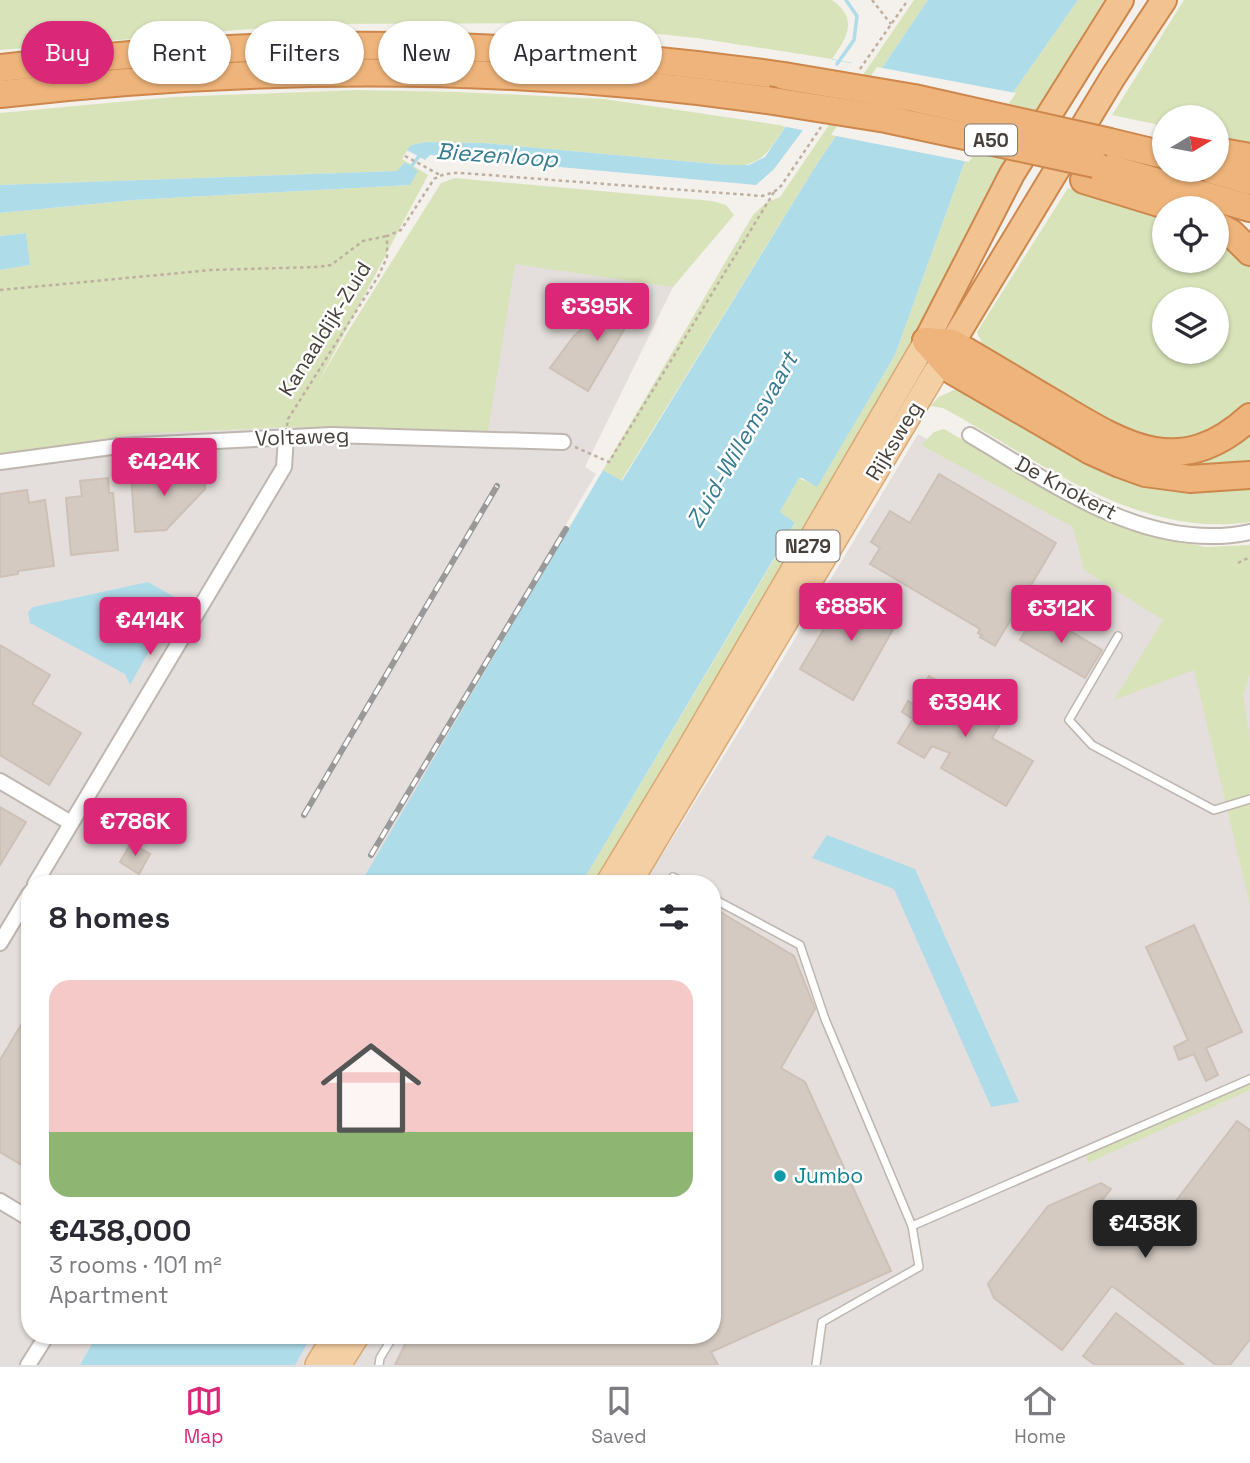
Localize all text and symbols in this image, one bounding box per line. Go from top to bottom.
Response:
chip: Buy [21,21,114,84]
chip: Rent [128,21,231,84]
chip: Filters [245,21,364,84]
chip: New [378,21,475,84]
chip: Apartment [489,21,662,84]
north arrow [1152,105,1228,182]
map controls [1152,105,1229,364]
road number: A50 [965,124,1017,156]
water label: Biezenloop [435,136,560,174]
button: locate [1152,196,1229,273]
street label: Kanaaldijk-Zuid [272,256,377,401]
pin: €395K [548,284,646,343]
button: layers [1152,287,1229,364]
text: €395K [561,291,633,321]
water label: Zuid-Willemsvaart [680,345,806,533]
street label: Rijksweg [859,396,928,485]
street label: Voltaweg [254,421,350,452]
pin: €424K [115,438,213,498]
text: €424K [128,446,200,476]
street label: De Knokert [1011,450,1122,526]
road number: N279 [776,530,840,562]
pin: €885K [802,584,900,643]
pin: €312K [1012,586,1110,645]
text: €885K [815,591,887,621]
text: €312K [1027,593,1095,623]
pin: €414K [101,598,199,657]
text: €414K [116,605,184,635]
pin: €394K [916,680,1014,739]
text: €394K [929,687,1001,717]
pin: €786K [86,798,184,858]
text: €786K [100,806,170,836]
text: 8 homes [49,898,170,937]
icon: filters [655,898,693,936]
icon: home [308,1025,434,1151]
place label: Jumbo [794,1162,863,1189]
marker: Jumbo [772,1168,788,1184]
pin: €438K [1096,1200,1194,1260]
text: €438K [1109,1208,1181,1238]
text: €438,000 [49,1211,191,1250]
text: 3 rooms · 101 m² [49,1250,222,1280]
text: Apartment [49,1280,169,1310]
tab: Map [184,1382,223,1449]
tab: Saved [591,1382,647,1449]
tab: Home [1014,1382,1066,1449]

